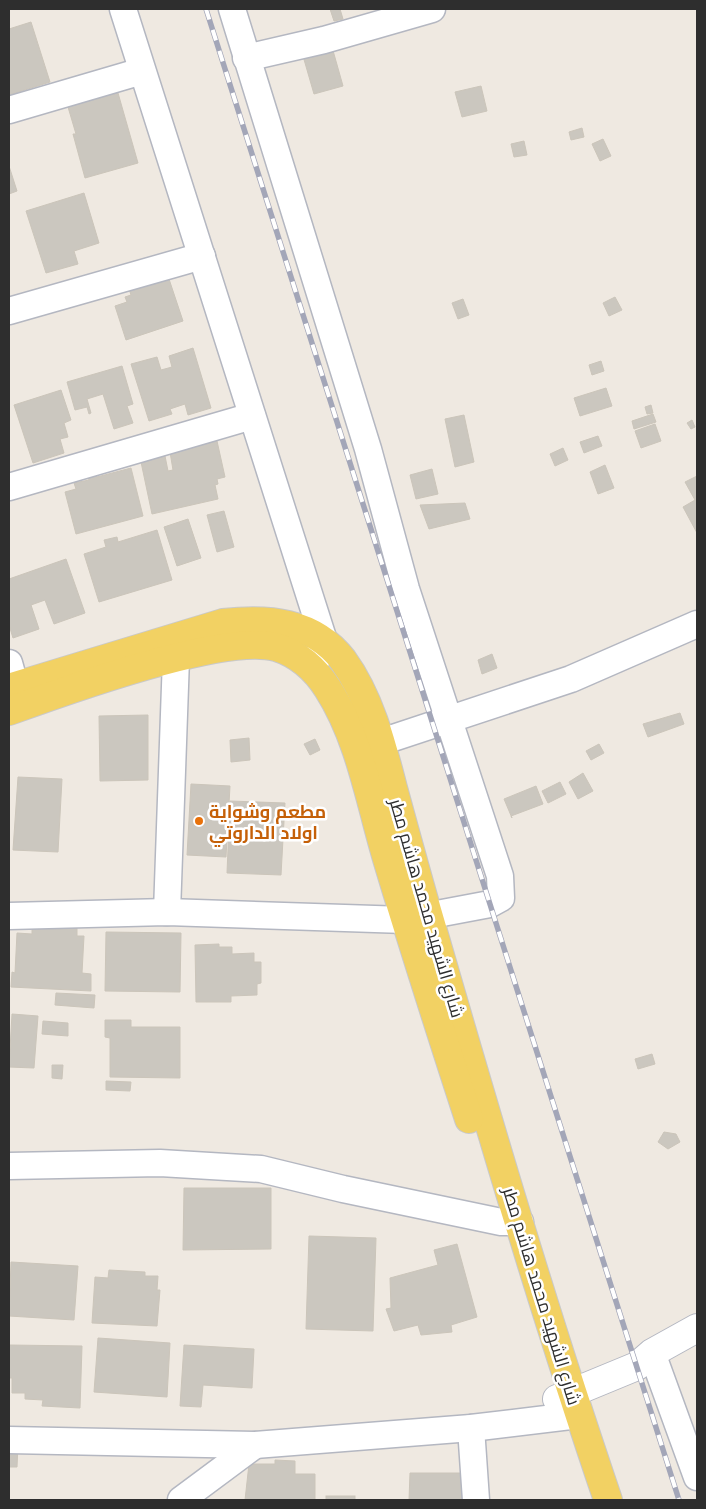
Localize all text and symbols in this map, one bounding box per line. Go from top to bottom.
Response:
street label: شارع الشهيد محمد هاشم مطر [383,795,469,1020]
place label: مطعم وشواية اولاد الداروتي [209,800,326,848]
marker: مطعم وشواية اولاد الداروتي [193,815,205,827]
street label: شارع الشهيد محمد هاشم مطر [497,1183,586,1408]

